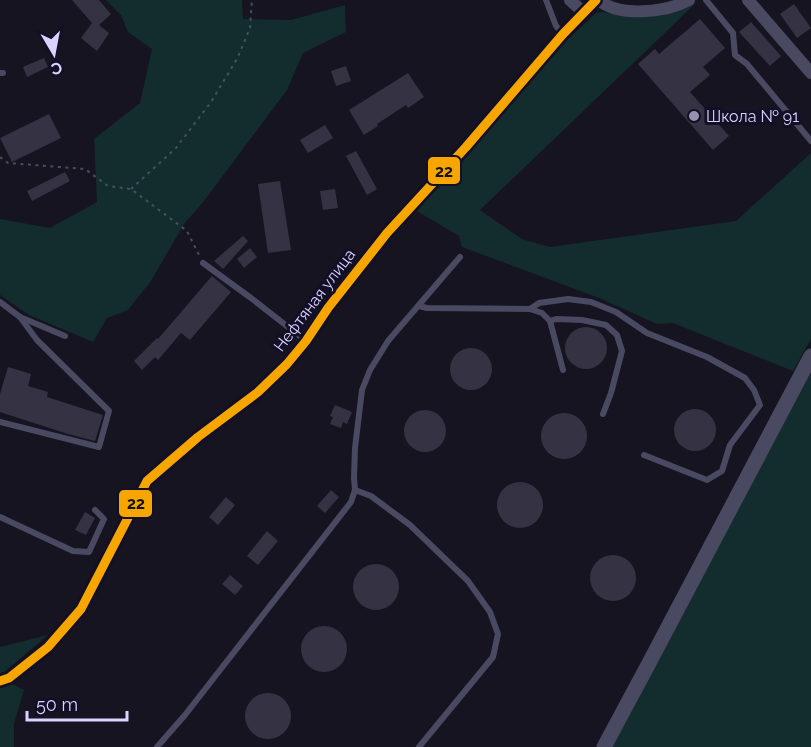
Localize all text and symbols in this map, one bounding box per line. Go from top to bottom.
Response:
north arrow [24,24,84,84]
text: С [49,58,64,79]
place label: Школа № 91 [706,107,799,126]
marker: Школа № 91 [687,109,701,123]
line badge: 22 [427,156,461,185]
text: 22 [435,162,453,181]
street label: Нефтяная улица [270,245,359,355]
line badge: 22 [118,489,153,518]
text: 22 [127,494,145,513]
scale bar [27,684,128,722]
text: 50 m [36,694,78,715]

